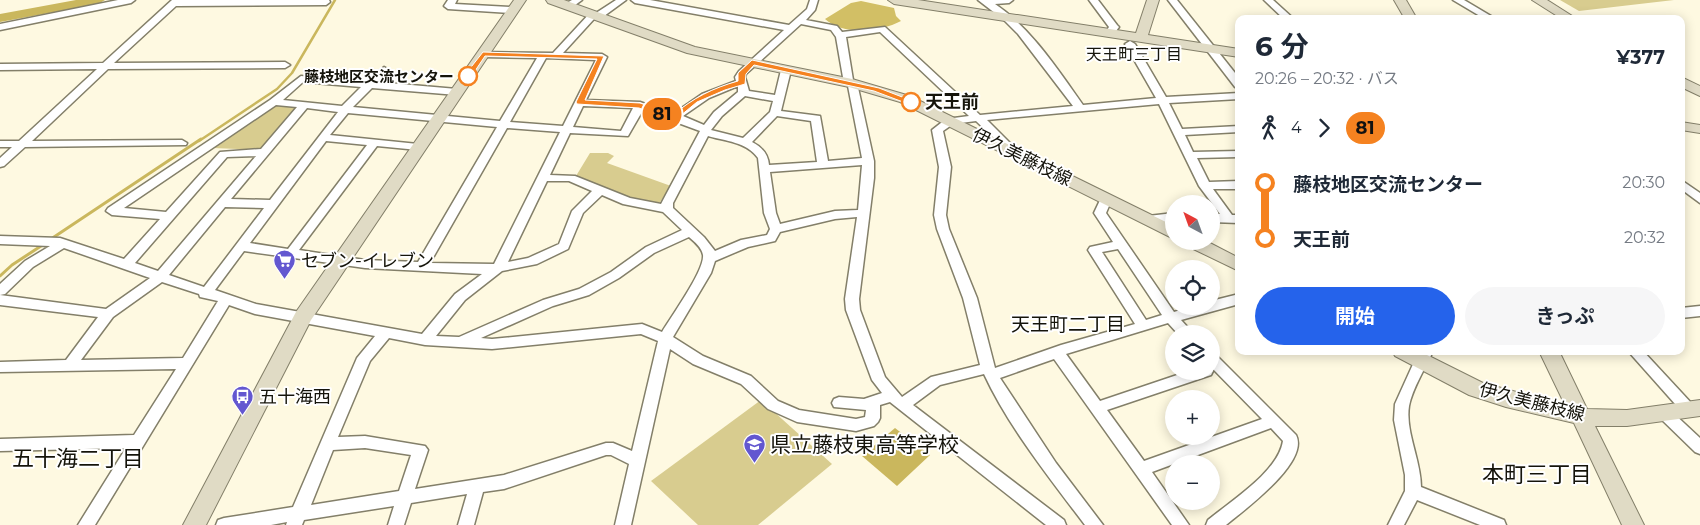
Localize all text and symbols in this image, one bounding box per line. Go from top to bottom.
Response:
text: 6 分 [1255,29,1309,63]
district label: 天王町三丁目 [1086,45,1182,64]
text: ¥377 [1616,46,1665,69]
marker: 藤枝地区交流センター [458,66,478,86]
place label: 藤枝地区交流センター [304,67,454,86]
text: 20:26 – 20:32 · バス [1255,69,1399,88]
place label: 天王前 [925,91,979,113]
marker: 天王前 [901,92,921,112]
line badge: 81 [640,98,684,130]
text: 81 [653,103,671,125]
icon: walk [1255,114,1283,142]
icon: forward [1310,114,1338,142]
text: 81 [1356,117,1375,139]
text: 4 [1291,118,1302,137]
street label: 伊久美藤枝線 [969,123,1075,191]
text: 藤枝地区交流センター [1293,173,1483,196]
text: 20:30 [1622,173,1665,192]
north arrow [1165,195,1220,250]
map controls [1165,195,1220,510]
text: 天王前 [1293,228,1350,251]
text: 20:32 [1624,228,1665,247]
supermarket icon: セブン-イレブン [273,249,297,280]
place label: セブン-イレブン [301,250,434,272]
button: locate [1165,260,1220,315]
button: 開始 [1255,287,1455,345]
button: きっぷ [1465,287,1665,345]
district label: 天王町二丁目 [1011,313,1125,336]
button: layers [1165,325,1220,380]
street label: 伊久美藤枝線 [1477,378,1587,426]
bus stop icon: 五十海西 [231,385,255,416]
place label: 五十海西 [259,386,331,408]
button: + [1165,390,1220,445]
school or university icon: 県立藤枝東高等学校 [742,432,766,463]
place label: 県立藤枝東高等学校 [770,432,959,457]
district label: 五十海二丁目 [12,445,144,472]
button: − [1165,455,1220,510]
district label: 本町三丁目 [1482,461,1592,488]

